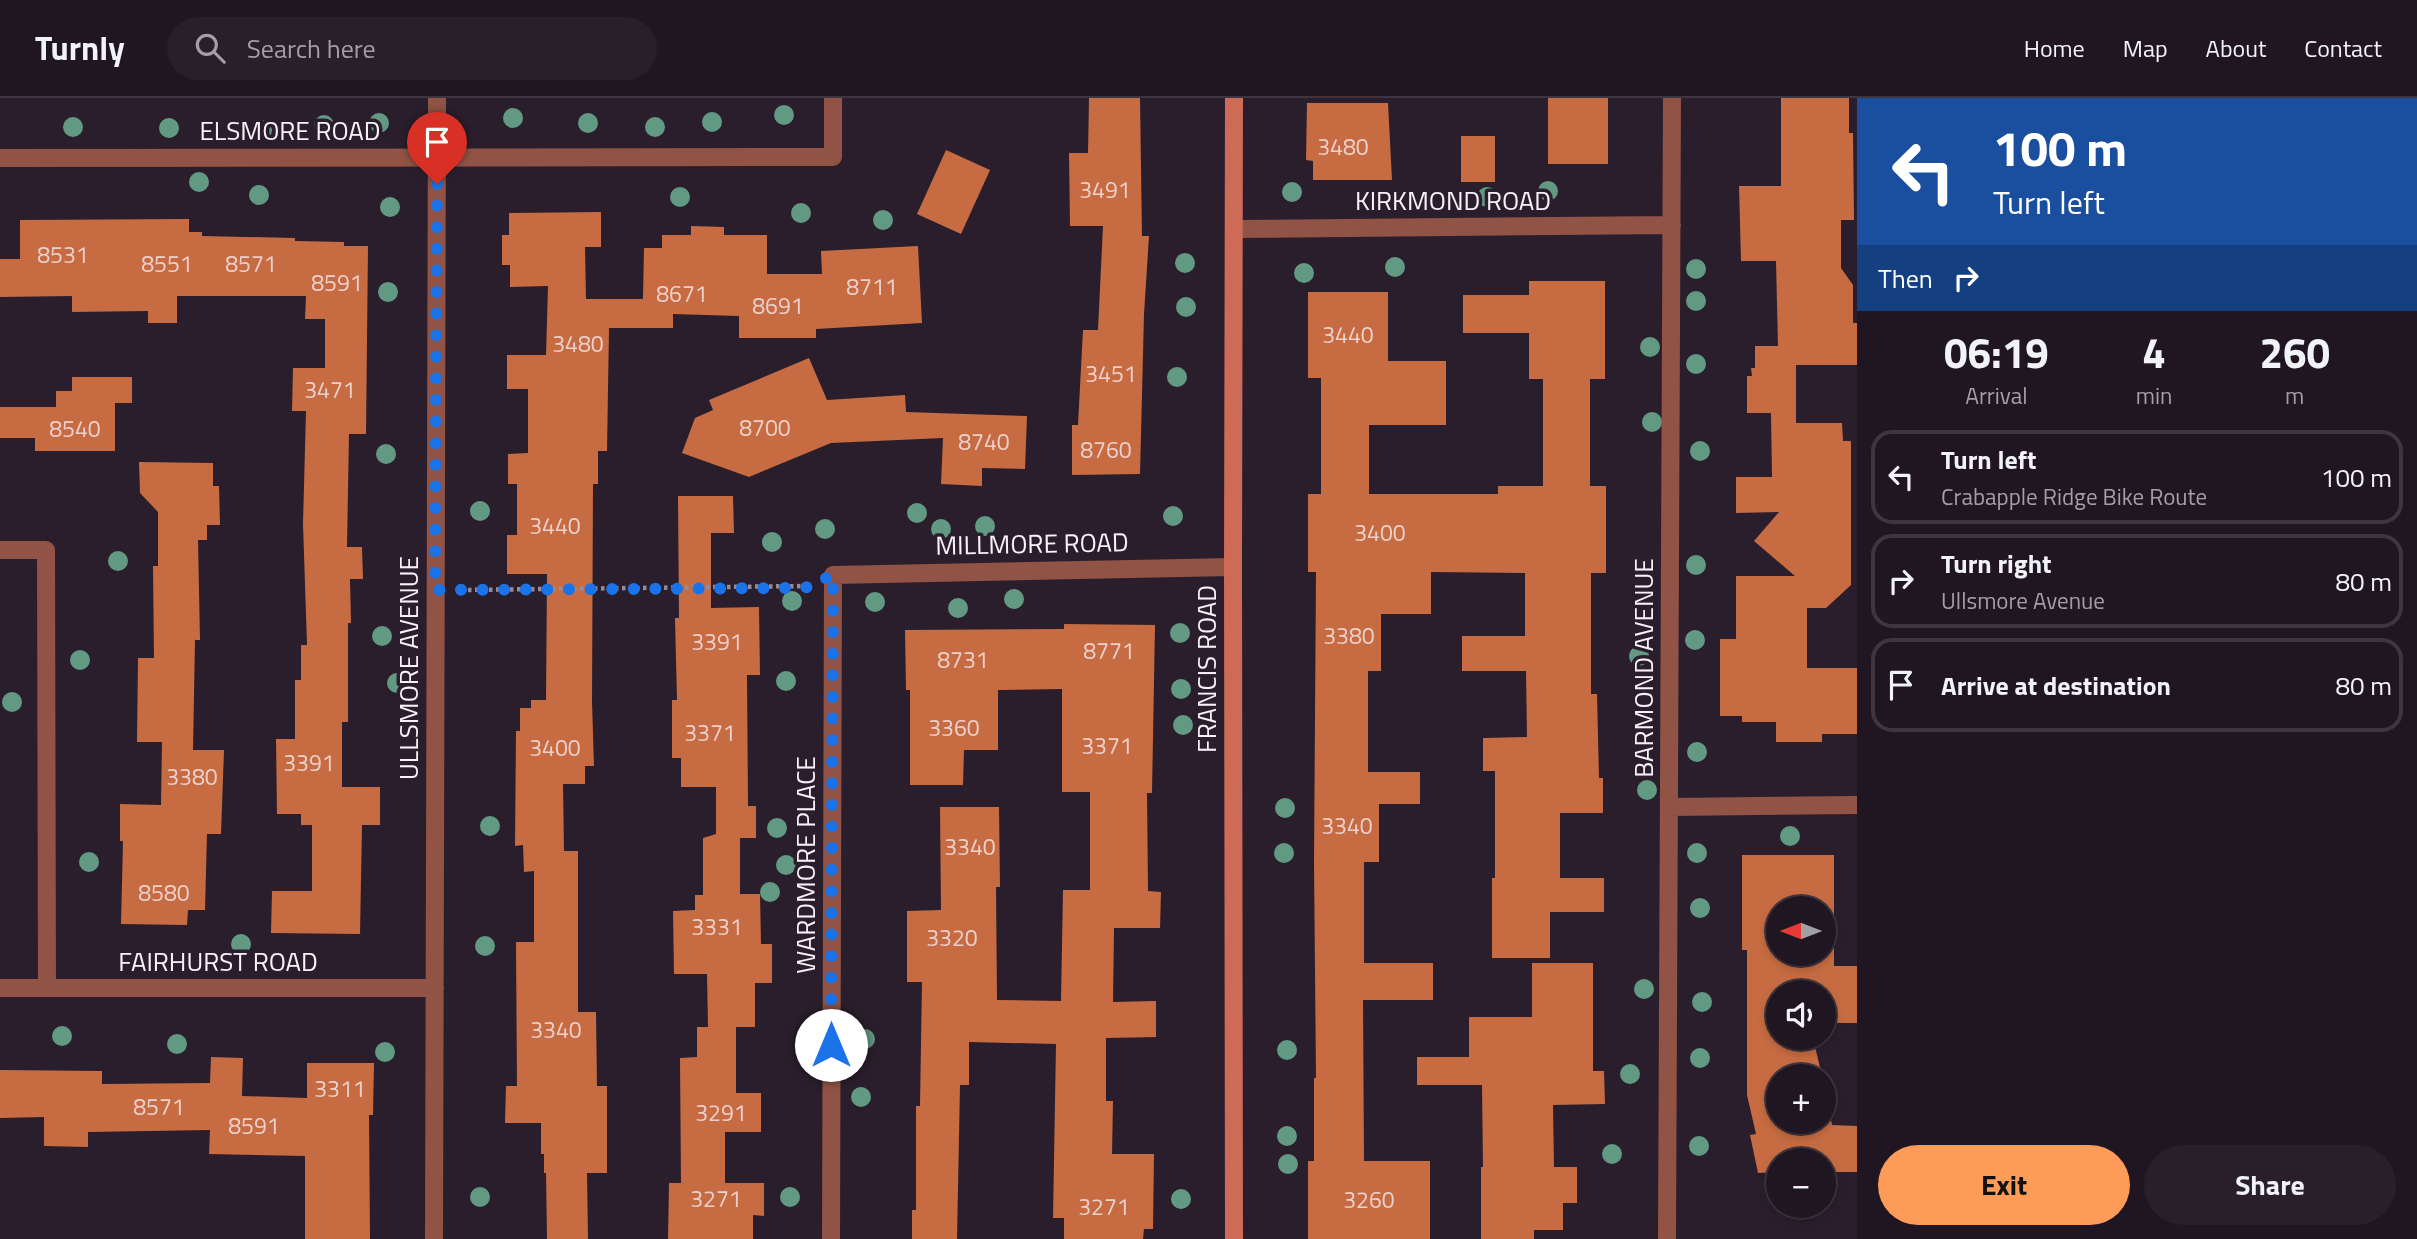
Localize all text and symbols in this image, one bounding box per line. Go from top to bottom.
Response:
search box [167,17,657,80]
text: Turnly [35,23,125,73]
icon: search [191,29,229,67]
text: Search here [247,29,376,68]
text: Home [2024,30,2085,66]
text: Map [2123,30,2168,66]
text: About [2206,30,2266,66]
text: Contact [2304,30,2382,66]
text: 100 m [1993,110,2127,185]
street label: ELSMORE ROAD [199,111,381,150]
pin [407,112,467,184]
icon: arrive [418,123,456,161]
icon: left [1878,126,1969,217]
house number: 3480 [1317,129,1369,164]
house number: 3491 [1079,172,1131,207]
text: Turn left [1993,178,2105,226]
street label: KIRKMOND ROAD [1355,181,1551,220]
house number: 8531 [37,237,89,272]
house number: 8551 [141,246,193,281]
house number: 8571 [225,246,277,281]
text: Then [1878,259,1933,298]
icon: right [1947,259,1985,297]
house number: 8591 [311,265,363,300]
house number: 8711 [846,269,898,304]
house number: 8671 [656,276,708,311]
house number: 8691 [752,288,804,323]
house number: 3440 [1322,317,1374,352]
text: 06:19 [1944,320,2049,384]
text: 4 [2142,320,2166,384]
text: 260 [2259,320,2330,384]
house number: 3480 [552,326,604,361]
house number: 3451 [1085,356,1137,391]
house number: 3471 [304,372,356,407]
text: Arrival [1965,378,2028,413]
text: min [2136,378,2172,413]
text: m [2285,378,2304,413]
house number: 8700 [739,410,791,445]
house number: 8540 [49,411,101,446]
house number: 8740 [958,424,1010,459]
house number: 8760 [1080,432,1132,467]
text: Turn left [1941,440,2036,479]
icon: left [1882,458,1920,496]
text: 100 m [2321,458,2392,497]
text: Crabapple Ridge Bike Route [1941,479,2207,514]
house number: 3440 [529,508,581,543]
house number: 3400 [1354,515,1406,550]
street label: MILLMORE ROAD [935,522,1129,565]
text: Turn right [1941,544,2052,583]
street label: ULLSMORE AVENUE [389,556,428,780]
street label: BARMOND AVENUE [1624,558,1663,778]
icon: right [1882,562,1920,600]
text: 80 m [2335,562,2392,601]
text: Ullsmore Avenue [1941,583,2105,618]
street label: FRANCIS ROAD [1187,585,1226,753]
house number: 3380 [1323,618,1375,653]
house number: 3391 [691,624,743,659]
house number: 8771 [1083,633,1135,668]
house number: 8731 [937,642,989,677]
icon: arrive [1882,666,1920,704]
text: Arrive at destination [1941,666,2171,705]
text: 80 m [2335,666,2392,705]
house number: 3360 [928,710,980,745]
house number: 3371 [684,715,736,750]
house number: 3371 [1081,728,1133,763]
house number: 3400 [529,730,581,765]
house number: 3391 [283,745,335,780]
street label: WARDMORE PLACE [786,756,825,974]
house number: 3380 [166,759,218,794]
house number: 3340 [1321,808,1373,843]
house number: 3340 [944,829,996,864]
house number: 8580 [138,875,190,910]
north arrow [1766,896,1836,966]
map controls [1766,896,1836,1218]
house number: 3331 [691,909,743,944]
house number: 3320 [926,920,978,955]
street label: FAIRHURST ROAD [118,942,318,981]
button: sound [1766,980,1836,1050]
position arrow [794,1008,868,1082]
house number: 3340 [530,1012,582,1047]
button: + [1766,1064,1836,1134]
house number: 3311 [314,1071,366,1106]
house number: 8571 [133,1089,185,1124]
house number: 3291 [695,1095,747,1130]
house number: 8591 [228,1108,280,1143]
button: Exit [1878,1145,2130,1225]
button: Share [2144,1145,2396,1225]
button: − [1766,1148,1836,1218]
house number: 3271 [690,1181,742,1216]
house number: 3260 [1343,1182,1395,1217]
house number: 3271 [1078,1189,1130,1224]

